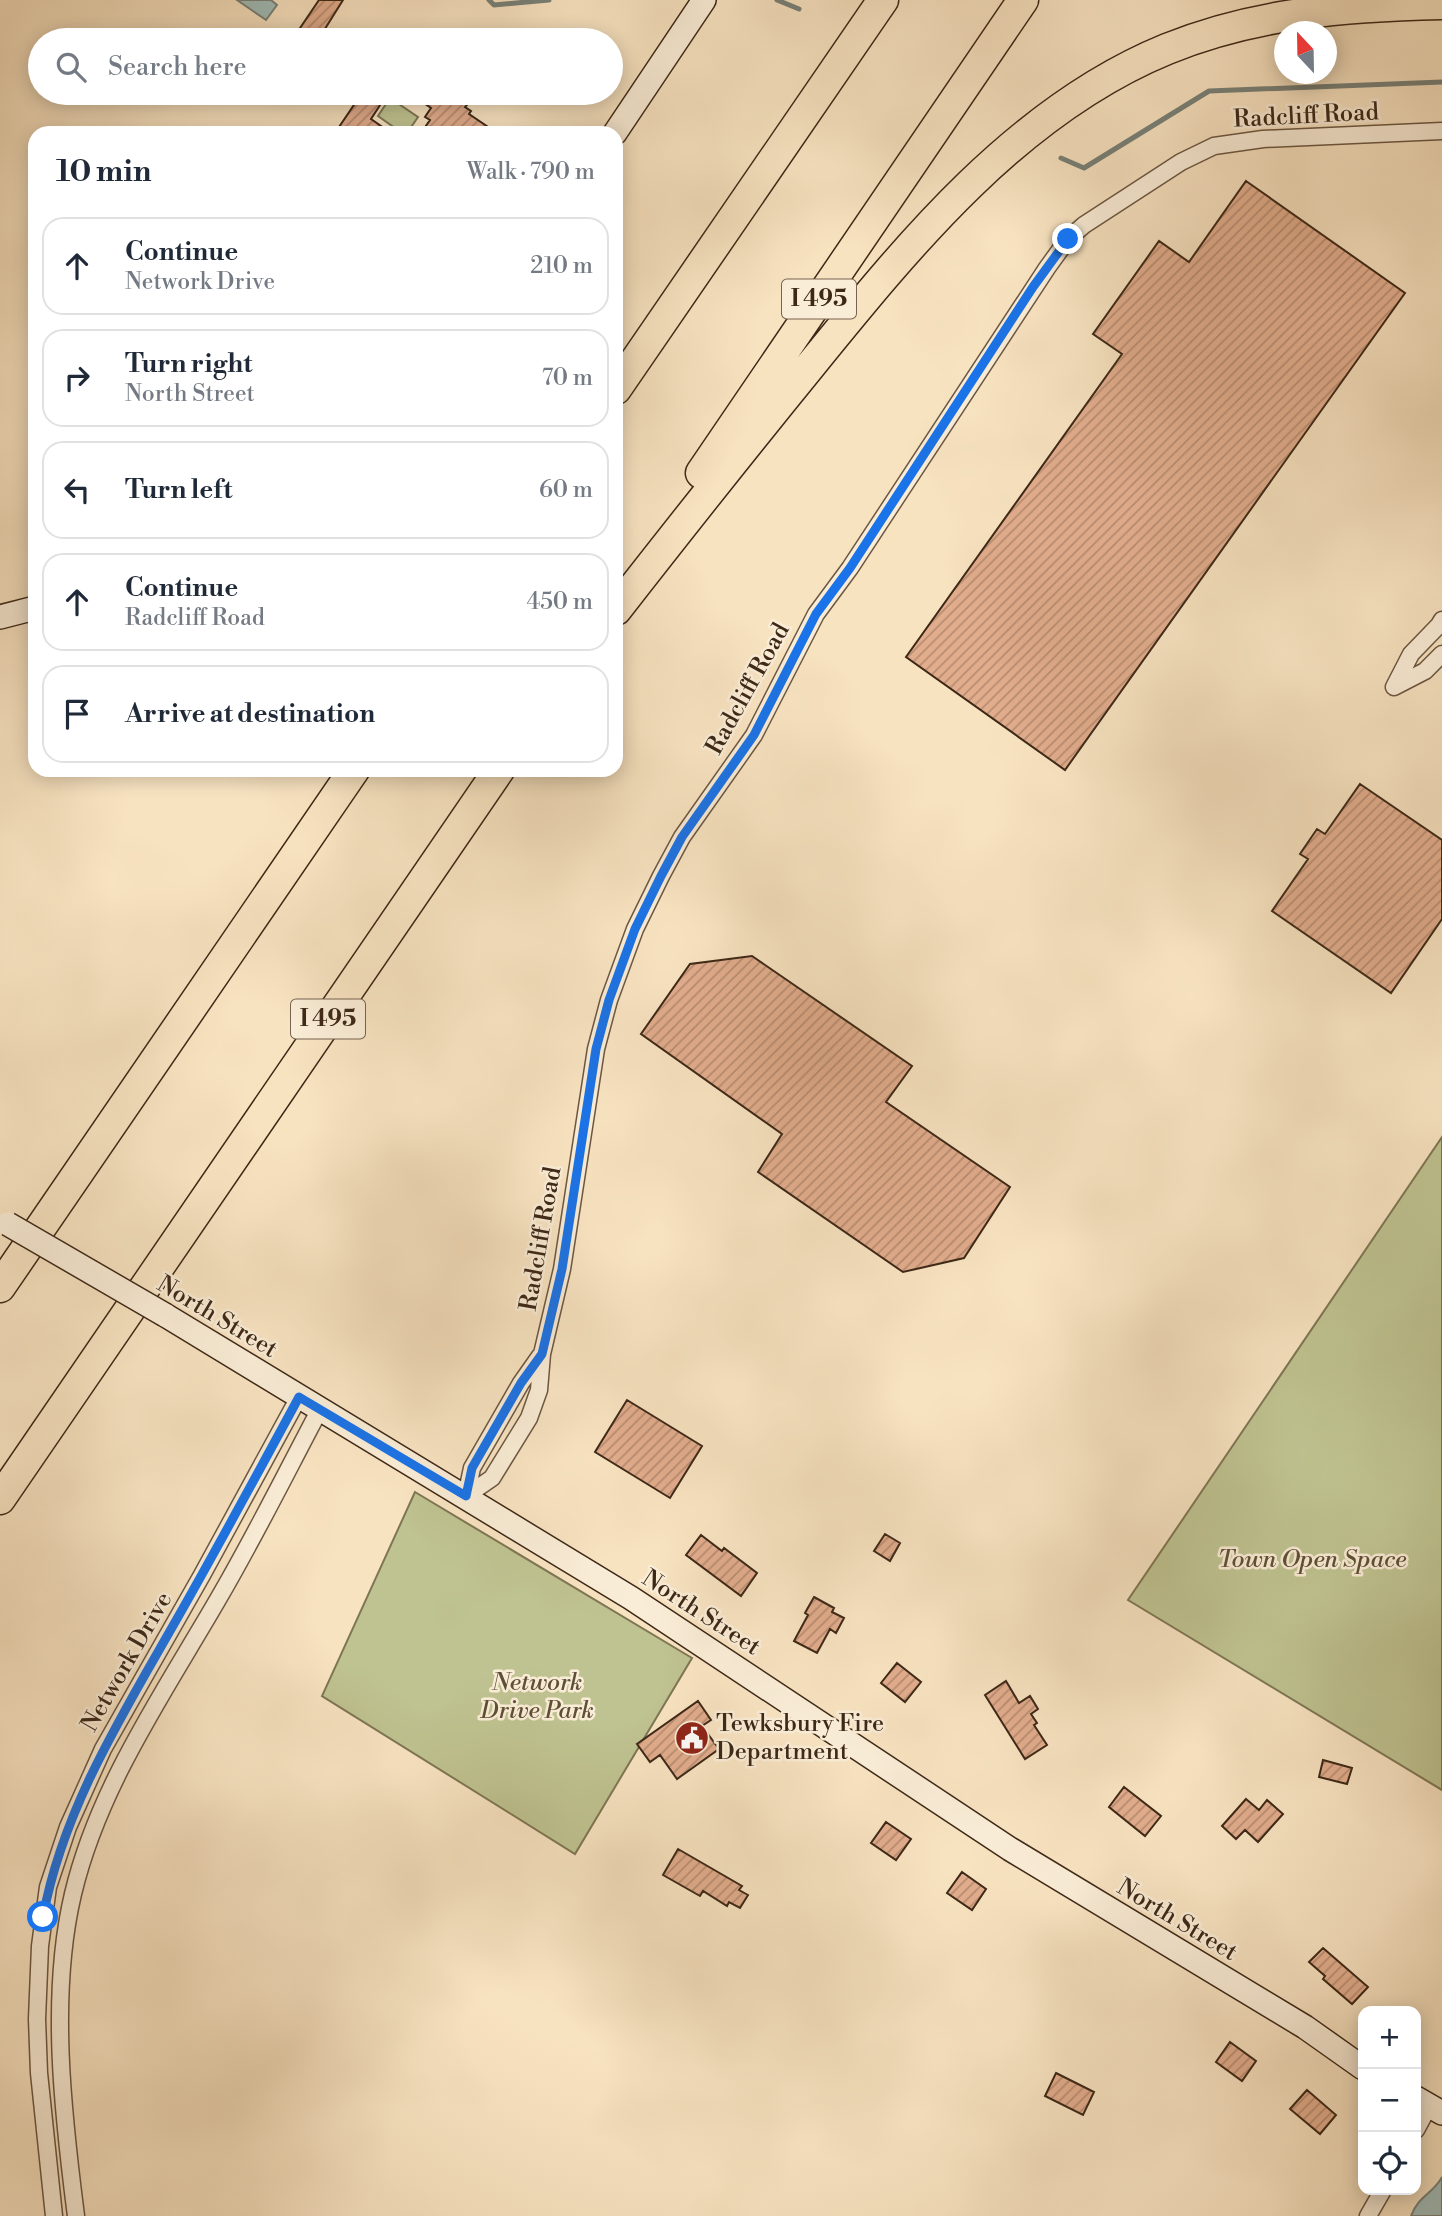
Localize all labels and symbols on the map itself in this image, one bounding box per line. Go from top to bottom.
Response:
north arrow [1274,21,1337,84]
street label: Radcliff Road [1232,97,1380,135]
route end [1052,223,1083,254]
road number: I 495 [782,280,856,318]
street label: Radcliff Road [699,618,797,760]
road number: I 495 [291,1000,365,1038]
street label: Radcliff Road [514,1164,569,1313]
street label: North Street [151,1269,283,1365]
park label: Town Open Space [1218,1545,1406,1575]
street label: North Street [636,1564,766,1663]
street label: Network Drive [75,1587,179,1737]
park label: Network Drive Park [479,1668,594,1726]
place label: Tewksbury Fire Department [716,1709,884,1767]
public building icon: Tewksbury Fire Department [673,1719,711,1757]
street label: North Street [1111,1872,1243,1968]
route start [27,1901,58,1932]

